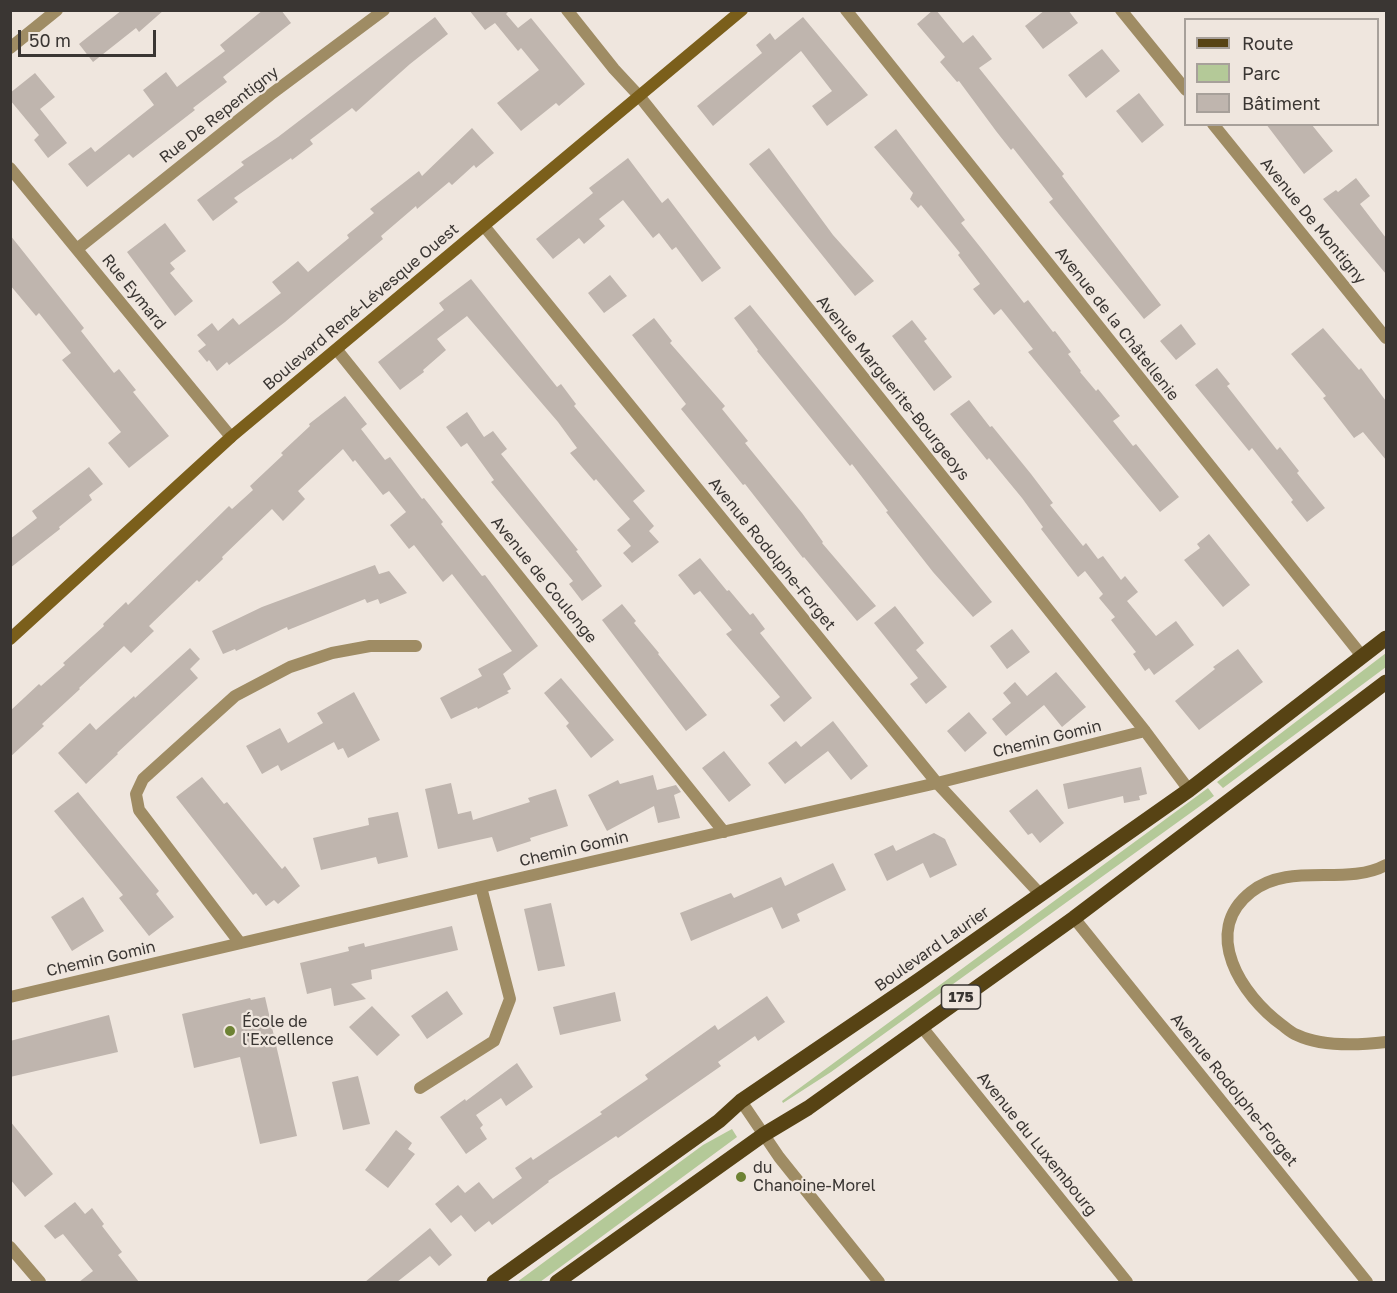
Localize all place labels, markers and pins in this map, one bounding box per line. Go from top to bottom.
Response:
place label: École de l'Excellence [242,1012,333,1050]
marker: École de l'Excellence [223,1024,237,1038]
place label: du Chanoine-Morel [753,1158,876,1196]
marker: du Chanoine-Morel [734,1170,748,1184]

